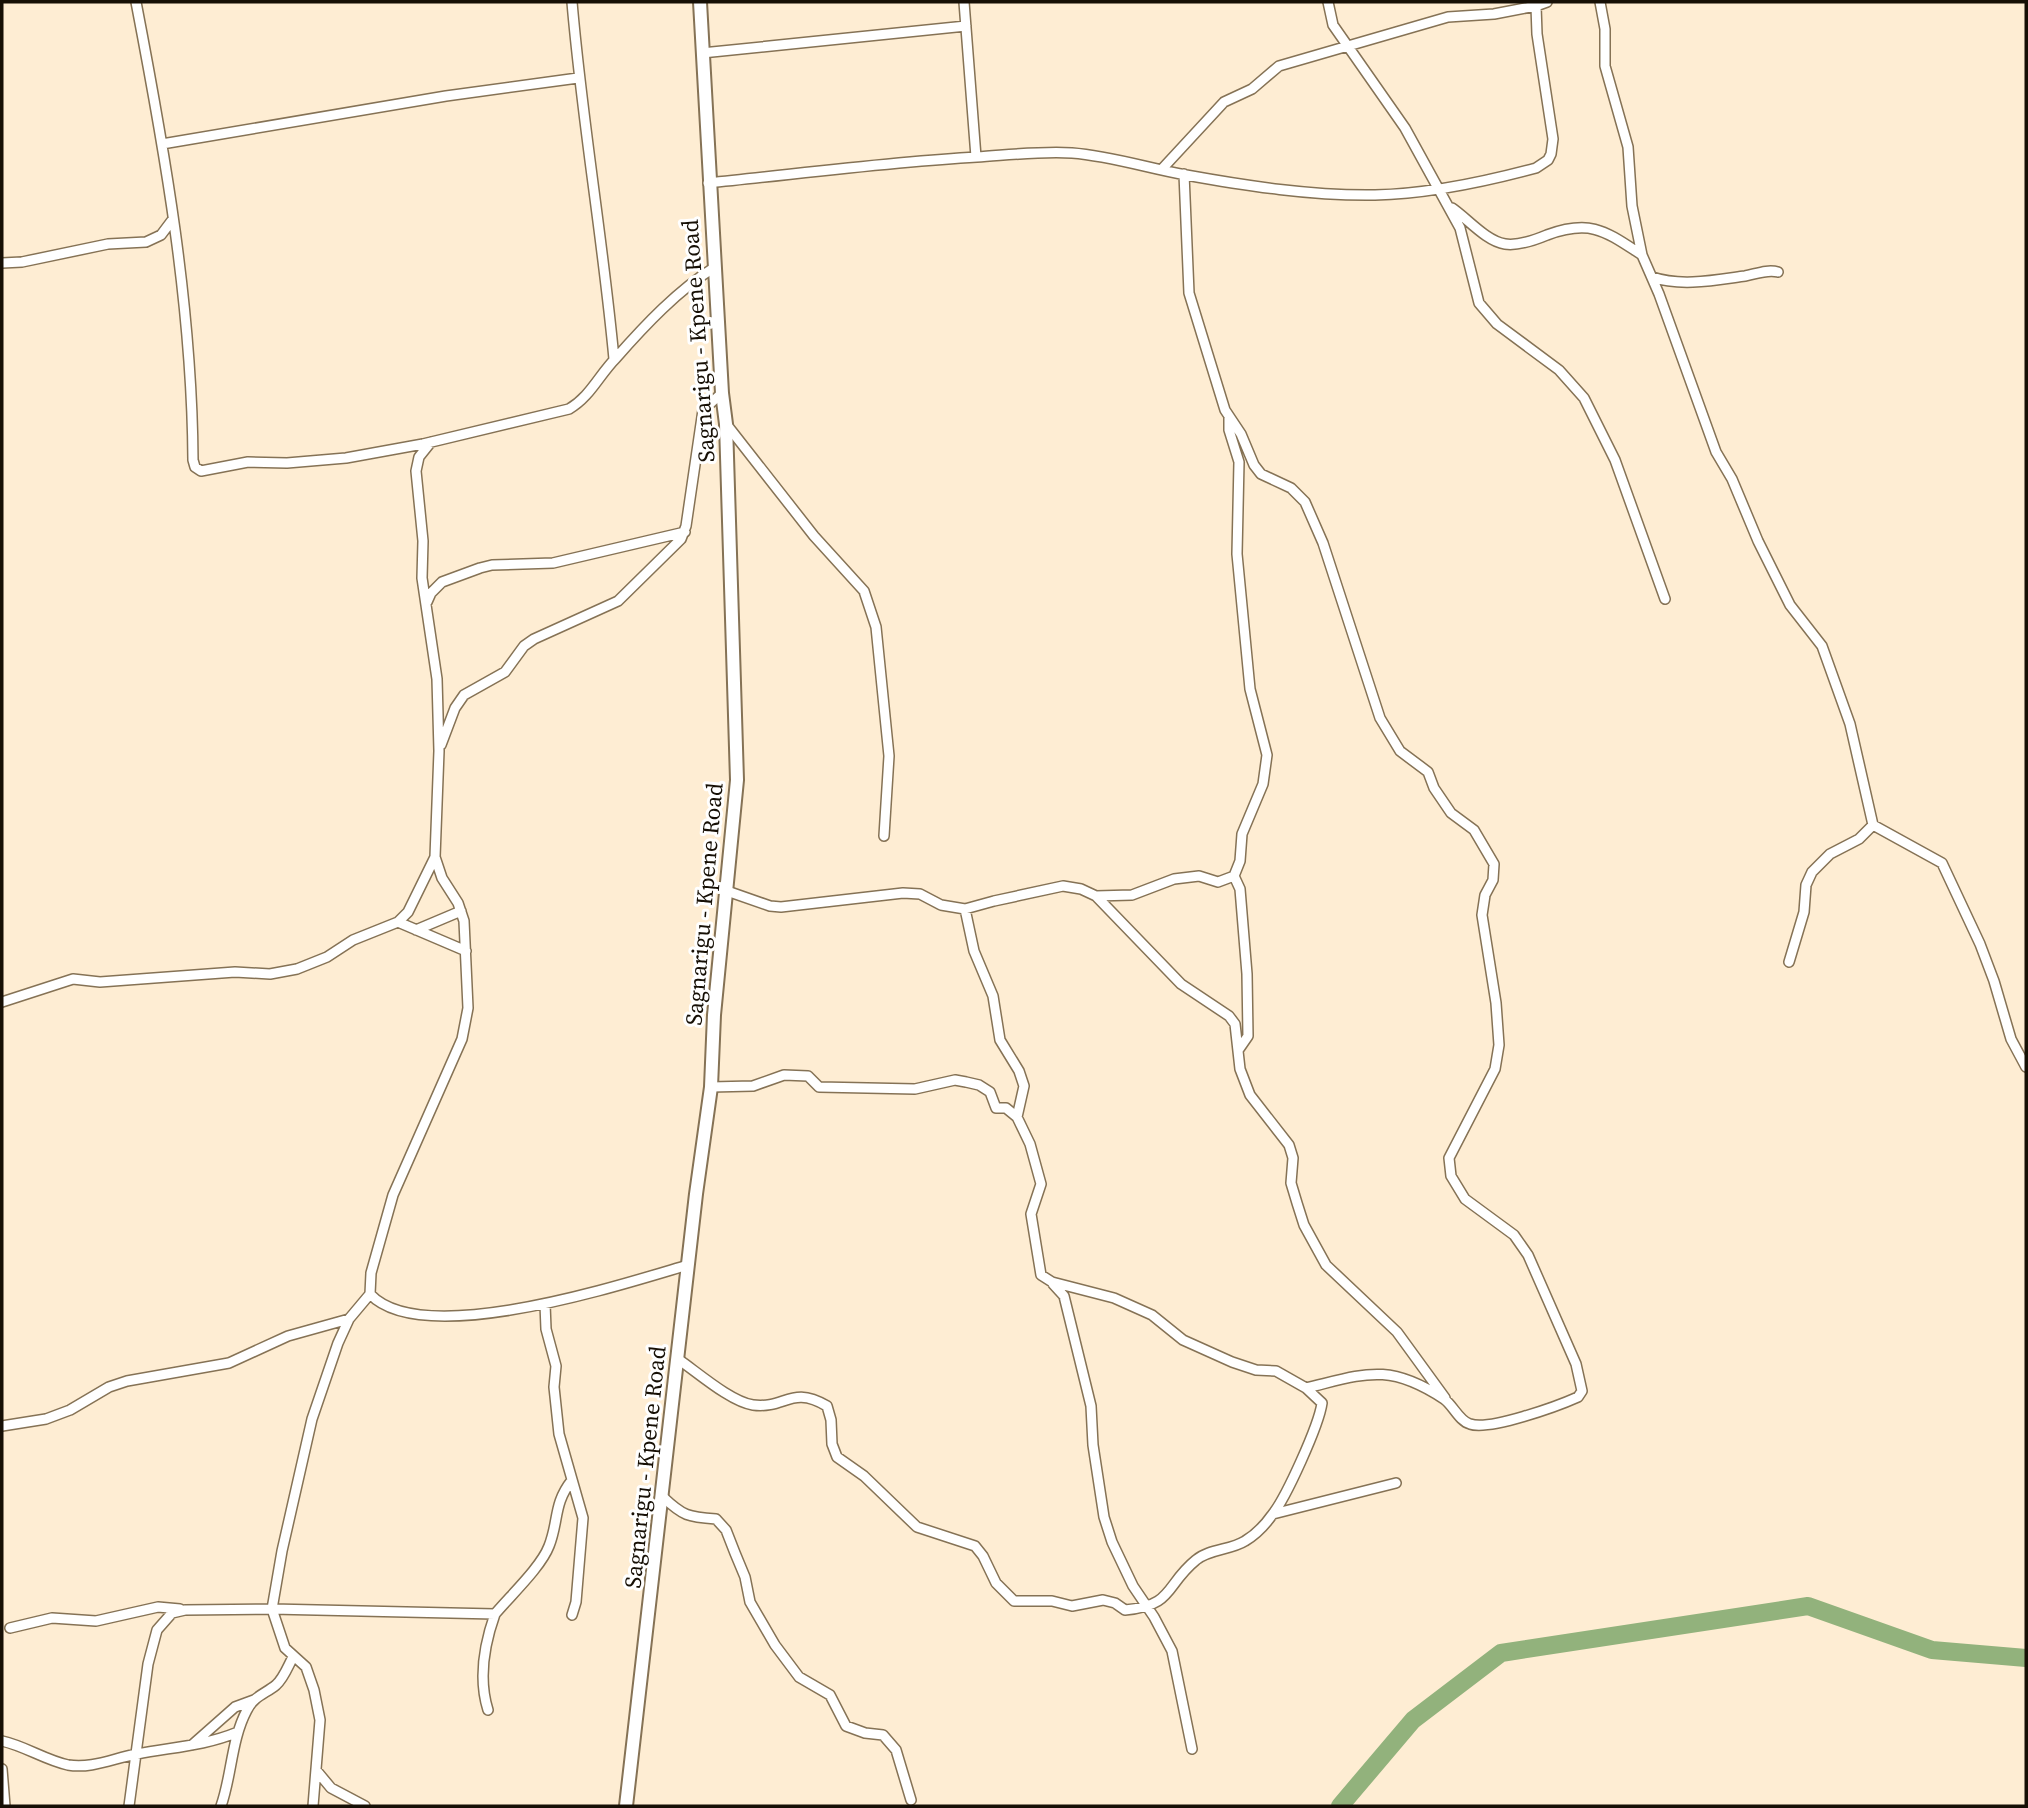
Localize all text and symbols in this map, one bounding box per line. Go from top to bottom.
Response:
street label: Sagnarigu - Kpene Road [674,218,722,464]
street label: Sagnarigu - Kpene Road [677,781,731,1027]
street label: Sagnarigu - Kpene Road [616,1344,674,1590]

